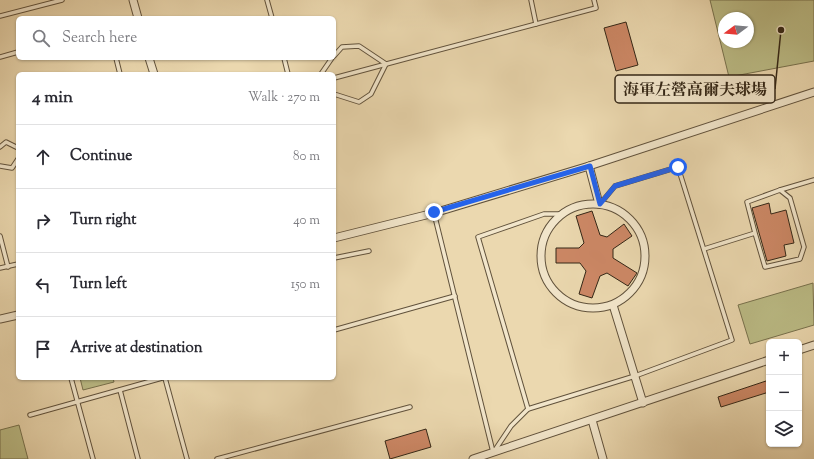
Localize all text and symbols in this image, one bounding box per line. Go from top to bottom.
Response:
north arrow [718,12,754,48]
search box [16,16,336,60]
icon: search [30,27,52,49]
text: Search here [62,28,137,49]
callout: 海軍左營高爾夫球場 [615,75,775,103]
text: 海軍左營高爾夫球場 [623,80,767,103]
text: 4 min [32,86,73,110]
text: Walk · 270 m [248,89,320,107]
icon: ahead [32,146,54,168]
text: Continue [70,146,132,167]
text: 80 m [293,148,320,166]
route start [669,158,687,176]
route end [425,203,443,221]
icon: right [32,210,54,232]
text: Turn right [70,210,136,231]
text: 40 m [293,212,320,230]
icon: left [32,274,54,296]
text: Turn left [70,274,127,295]
text: 150 m [291,276,320,294]
icon: arrive [32,338,54,360]
text: Arrive at destination [70,338,203,359]
map controls [766,339,802,447]
button: + [766,339,802,375]
button: − [766,375,802,411]
button: layers [766,411,802,447]

